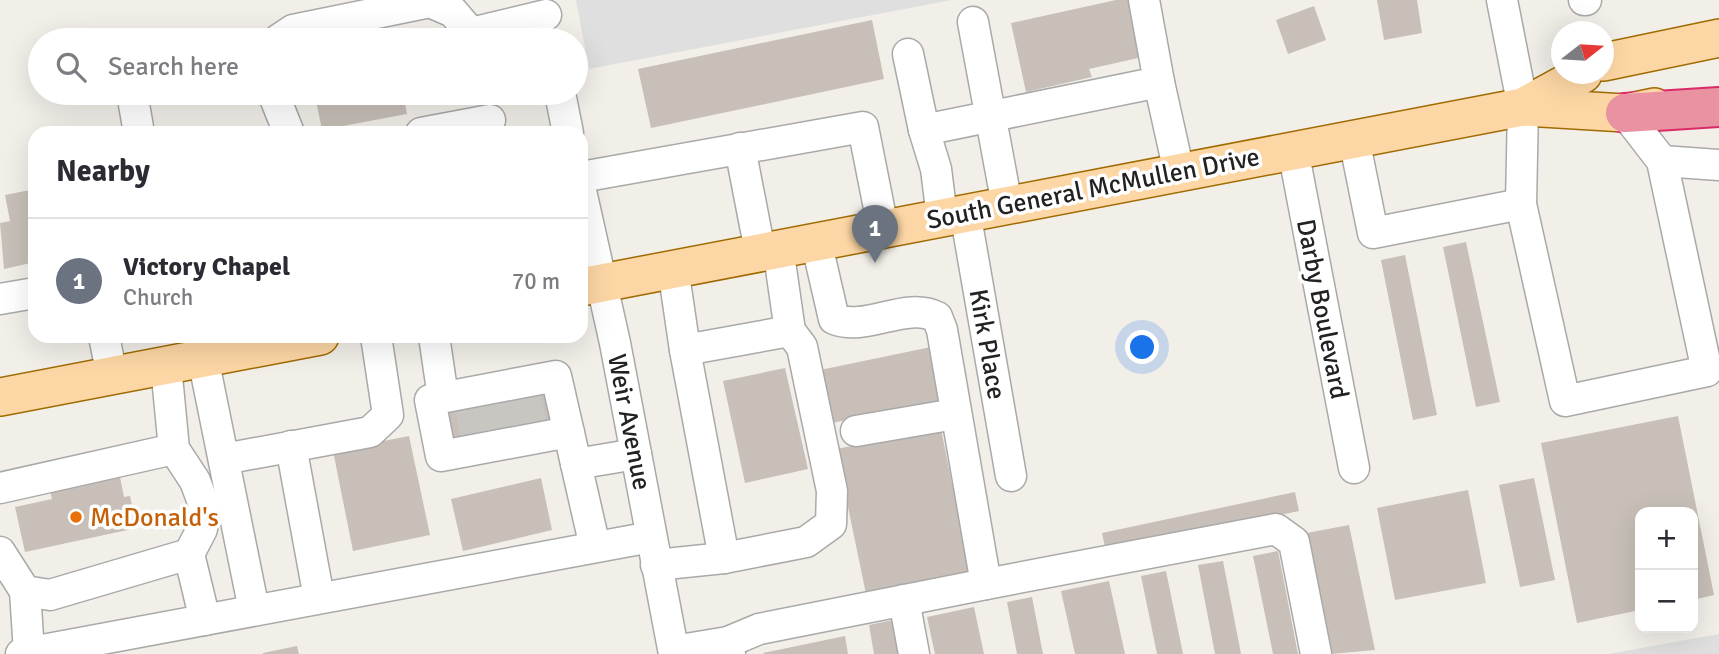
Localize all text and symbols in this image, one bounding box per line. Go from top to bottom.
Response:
north arrow [1551,21,1614,84]
search box [28,28,588,105]
icon: search [52,48,90,86]
text: Search here [108,51,239,83]
street label: South General McMullen Drive [924,141,1262,237]
text: Nearby [56,153,150,190]
pin: 1 [852,205,898,263]
street label: Darby Boulevard [1289,217,1355,402]
text: Victory Chapel [123,251,290,283]
text: 1 [73,267,85,296]
text: 70 m [512,267,560,296]
text: Church [123,283,193,312]
street label: Kirk Place [962,286,1012,402]
your location [1125,330,1159,364]
street label: Weir Avenue [600,352,658,493]
place label: McDonald's [90,502,219,534]
map controls [1635,507,1698,633]
button: + [1635,507,1698,570]
marker: McDonald's [68,509,84,525]
button: − [1635,570,1698,633]

